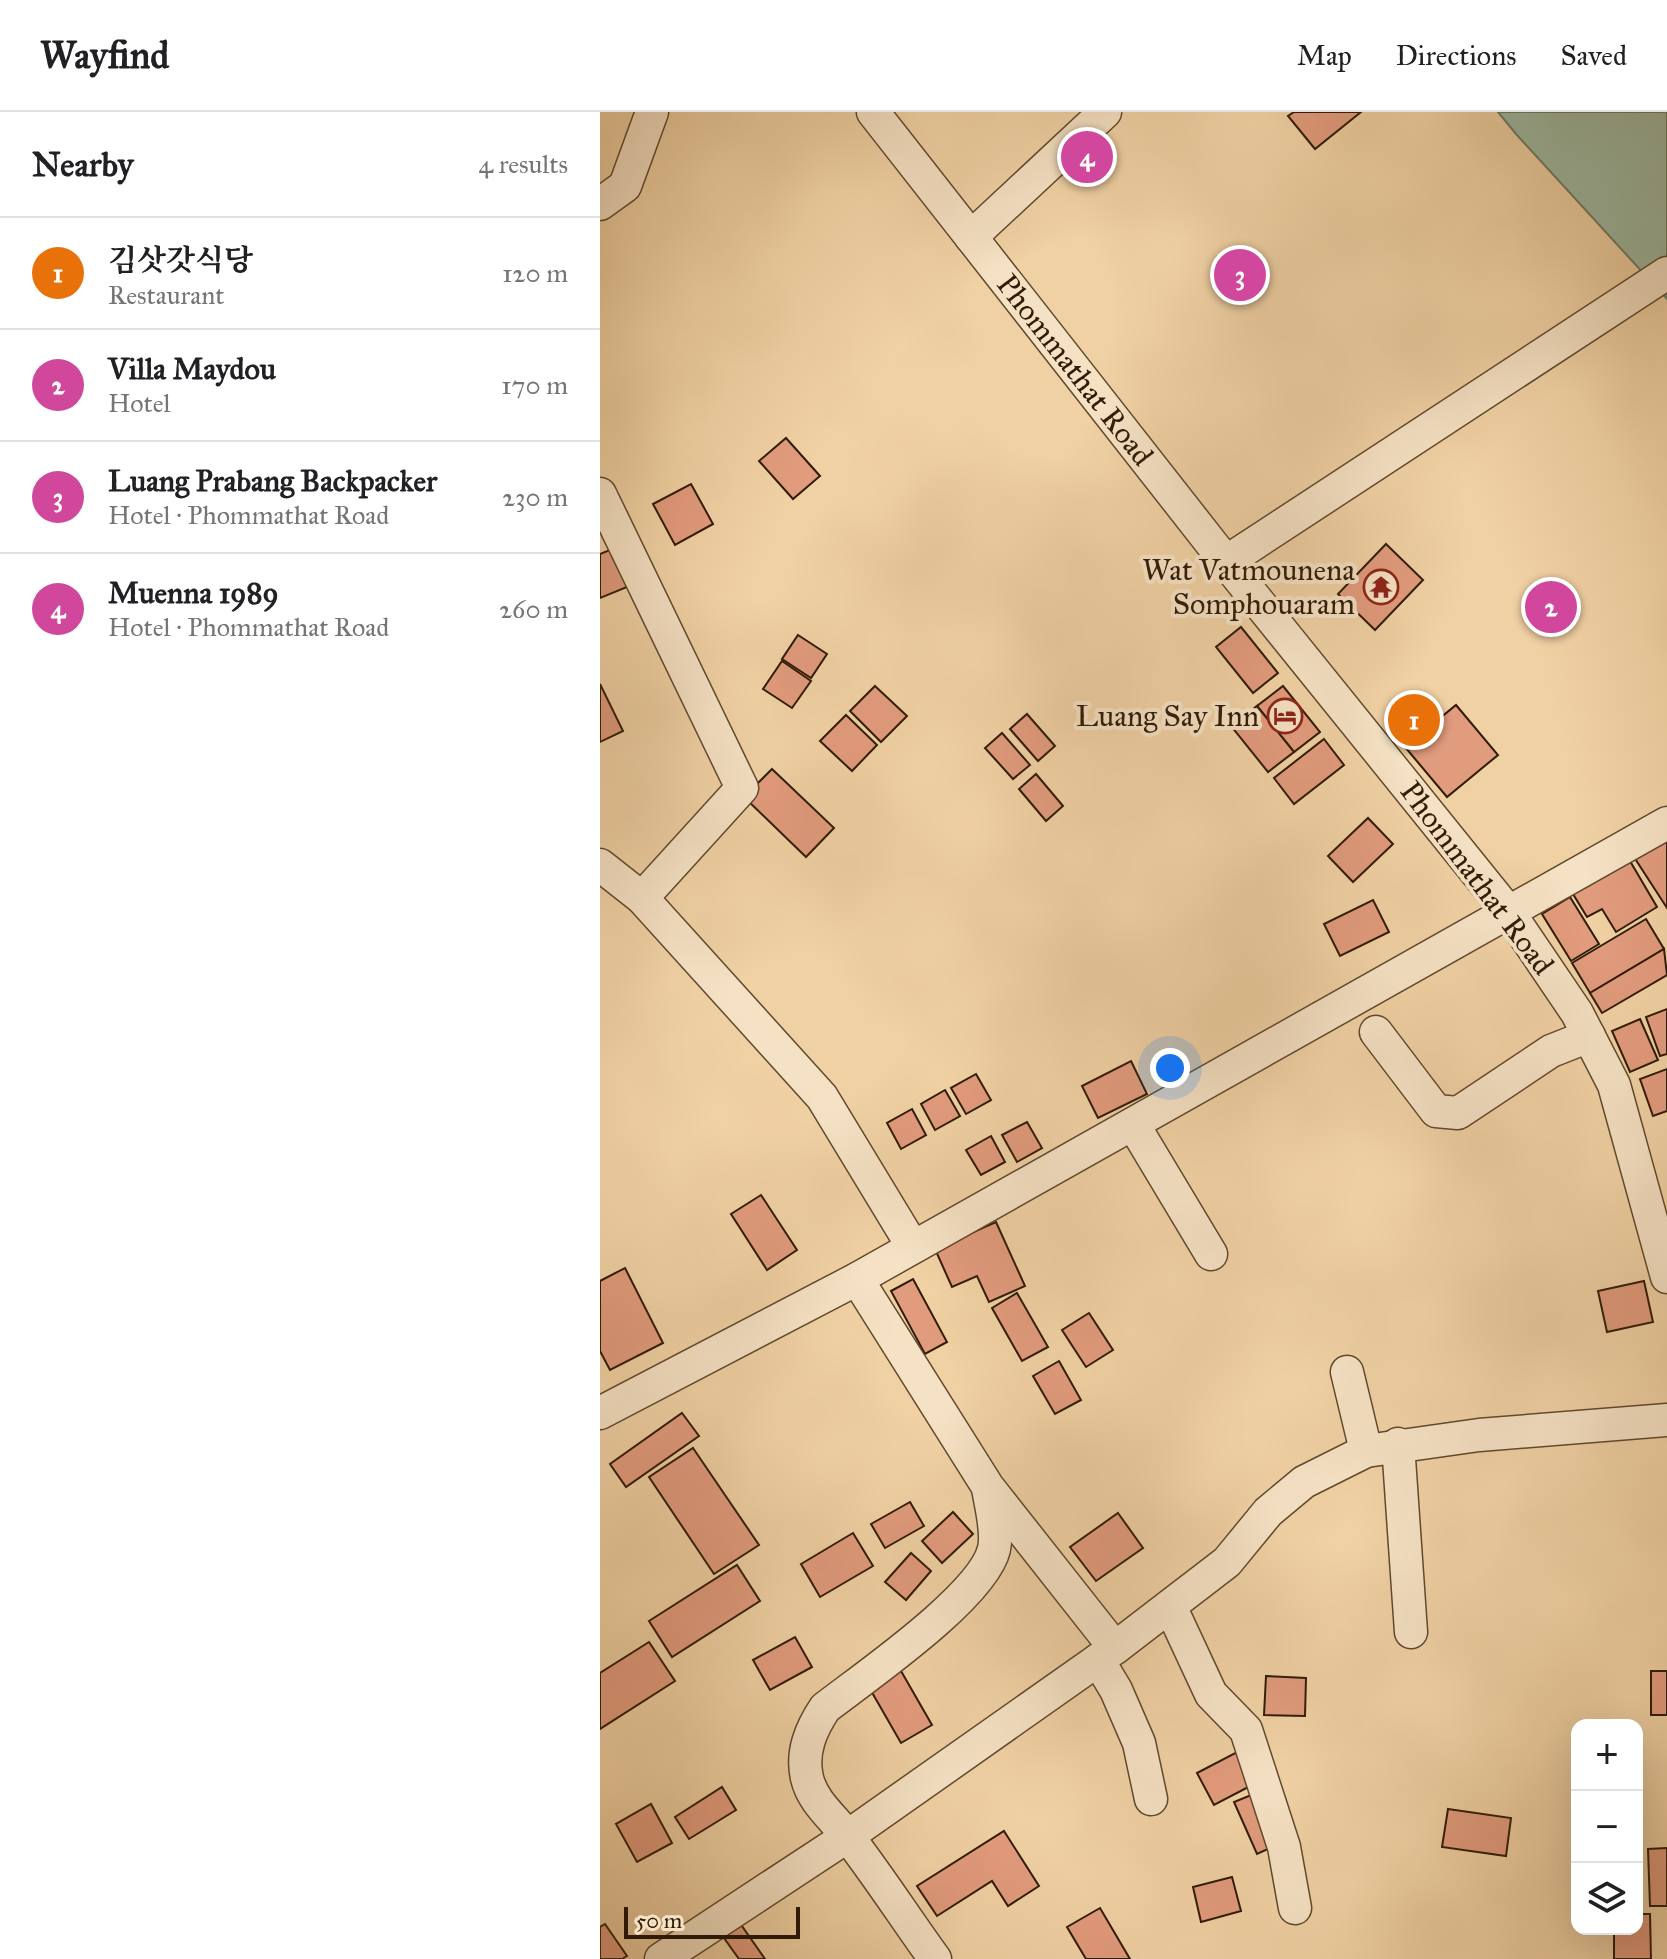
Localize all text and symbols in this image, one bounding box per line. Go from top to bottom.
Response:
text: Wayfind [40,32,169,78]
text: Map [1297,38,1352,73]
text: Directions [1396,38,1517,73]
text: Saved [1561,38,1627,73]
pin: 4 [1061,127,1113,187]
text: Nearby [32,144,134,185]
text: 4 results [479,148,568,180]
text: 김삿갓식당 [108,242,253,278]
pin: 3 [1214,245,1266,305]
text: 1 [53,257,63,289]
text: 120 m [502,257,568,289]
street label: Phommathat Road [989,267,1161,473]
text: Restaurant [108,279,224,311]
text: Villa Maydou [108,351,276,387]
text: 2 [52,369,64,401]
text: 170 m [501,369,568,401]
text: Hotel [108,387,171,419]
text: Luang Prabang Backpacker [108,463,437,499]
text: 3 [53,481,63,513]
text: 230 m [502,481,568,513]
text: Hotel · Phommathat Road [108,499,389,531]
place label: Wat Vatmounena Somphouaram [1142,552,1355,622]
temple icon: Wat Vatmounena Somphouaram [1362,568,1400,606]
text: Muenna 1989 [108,575,279,611]
pin: 2 [1525,577,1577,637]
text: 4 [51,593,65,625]
text: 260 m [499,593,568,625]
text: Hotel · Phommathat Road [108,611,389,643]
pin: 1 [1388,690,1440,750]
hotel icon: Luang Say Inn [1266,697,1304,735]
place label: Luang Say Inn [1076,698,1259,734]
street label: Phommathat Road [1393,774,1561,982]
your location [1150,1048,1190,1088]
map controls [1571,1719,1643,1935]
button: + [1571,1719,1643,1791]
button: − [1571,1791,1643,1863]
button: layers [1571,1863,1643,1935]
scale bar [624,1903,800,1939]
text: 50 m [636,1907,682,1934]

